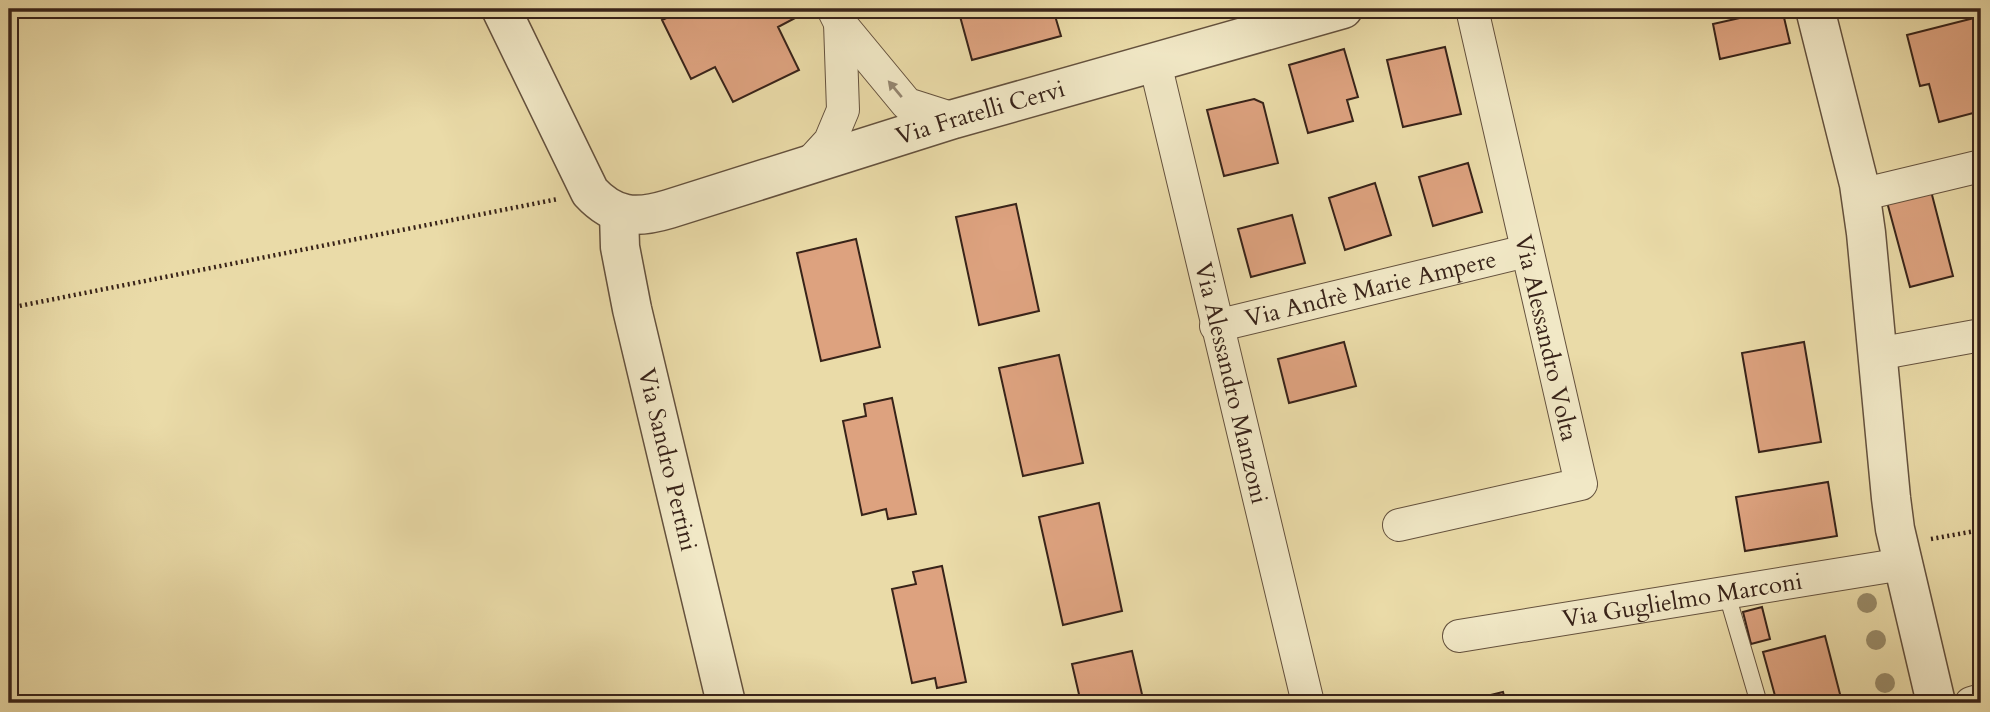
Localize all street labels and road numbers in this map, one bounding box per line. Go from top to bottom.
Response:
street label: Via Fratelli Cervi [891,72,1069,153]
street label: Via Alessandro Volta [1506,232,1586,445]
street label: Via Andrè Marie Ampere [1242,242,1500,335]
street label: Via Alessandro Manzoni [1187,259,1276,507]
street label: Via Sandro Pertini [630,365,706,555]
street label: Via Guglielmo Marconi [1560,564,1805,636]

